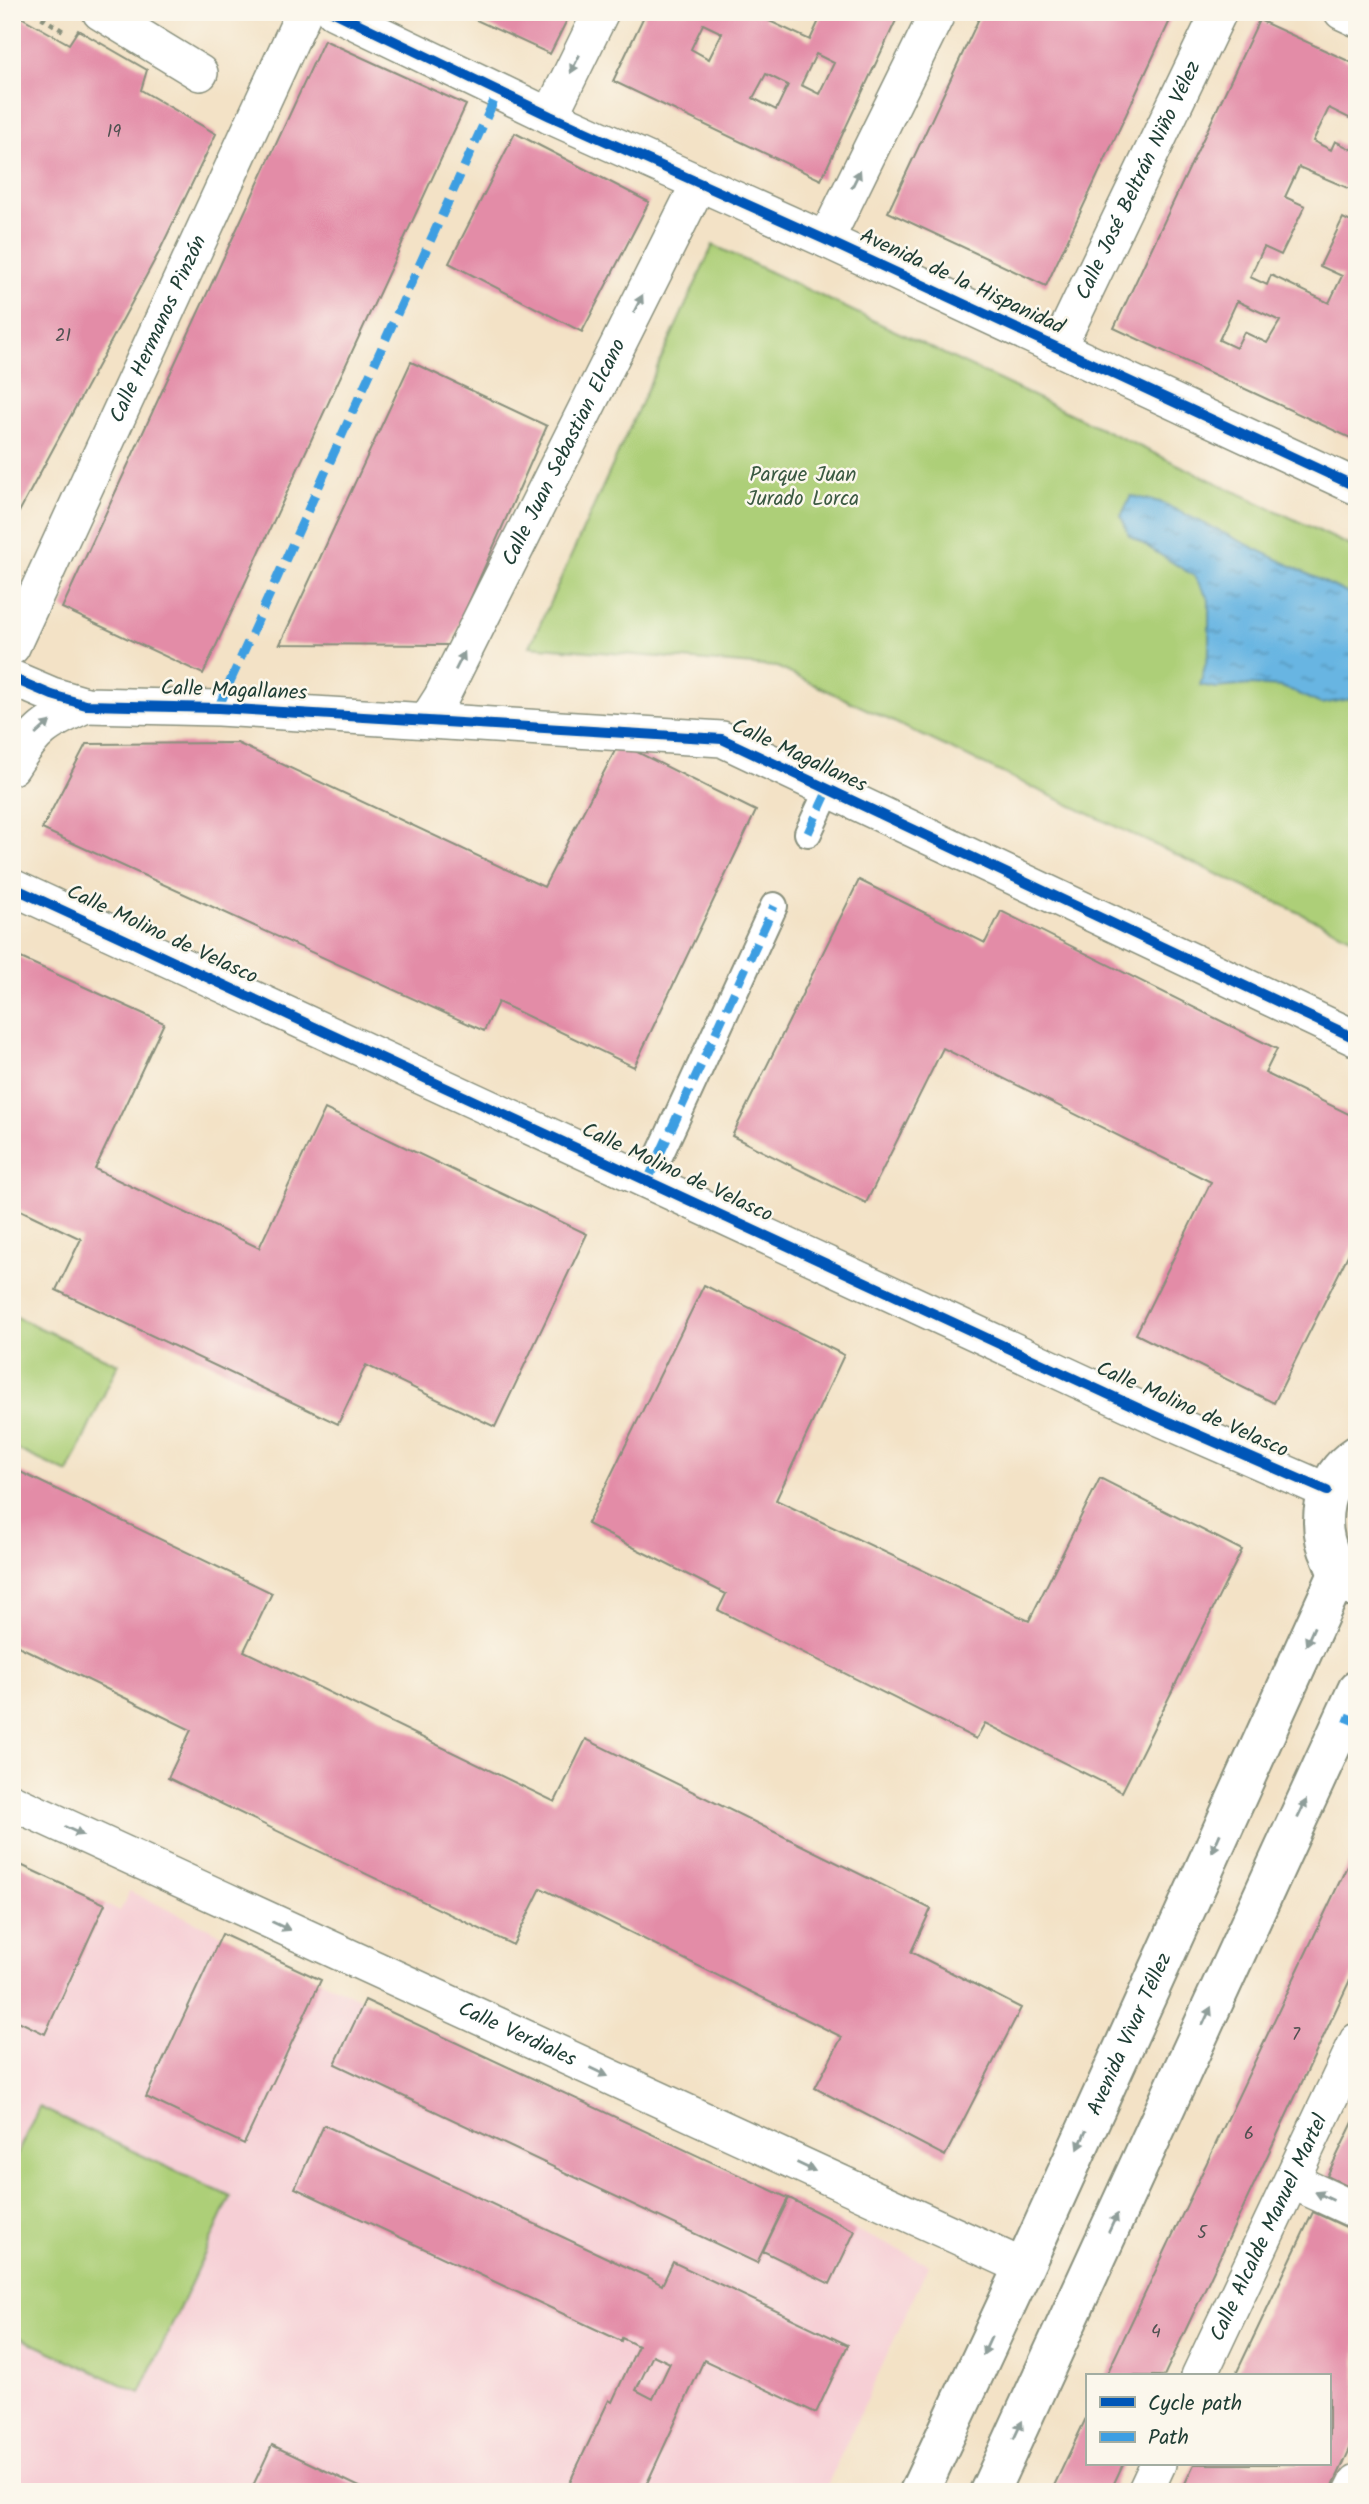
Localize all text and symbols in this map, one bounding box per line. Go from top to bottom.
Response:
one-way arrow [570,54,581,74]
street label: Calle José Beltrán Niño Vélez [1067,55,1210,305]
house number: 19 [107,118,121,147]
one-way arrow [850,169,861,189]
street label: Avenida de la Hispanidad [854,220,1070,344]
street label: Calle Hermanos Pinzón [101,230,216,428]
one-way arrow [633,294,644,314]
house number: 21 [55,322,71,351]
street label: Calle Juan Sebastian Elcano [493,333,635,572]
park label: Parque Juan Jurado Lorca [747,459,859,516]
one-way arrow [454,651,465,671]
street label: Calle Magallanes [160,672,308,710]
street label: Calle Magallanes [726,710,872,802]
one-way arrow [34,720,52,736]
street label: Calle Molino de Velasco [61,876,263,994]
street label: Calle Molino de Velasco [576,1114,778,1232]
street label: Calle Molino de Velasco [1090,1353,1294,1467]
one-way arrow [1304,1626,1316,1646]
one-way arrow [1297,1799,1308,1820]
one-way arrow [64,1825,84,1836]
one-way arrow [1210,1833,1222,1853]
one-way arrow [271,1920,291,1931]
street label: Avenida Vivar Téllez [1078,1947,1181,2121]
street label: Calle Verdiales [453,1993,582,2076]
one-way arrow [1201,2006,1213,2026]
house number: 7 [1292,2021,1301,2050]
one-way arrow [589,2066,609,2078]
street label: Calle Alcalde Manuel Martel [1201,2108,1337,2347]
house number: 6 [1244,2120,1254,2149]
one-way arrow [1076,2129,1087,2150]
one-way arrow [796,2161,816,2173]
one-way arrow [1314,2190,1335,2201]
one-way arrow [1107,2213,1118,2233]
house number: 5 [1197,2219,1208,2248]
house number: 4 [1151,2318,1161,2347]
one-way arrow [981,2336,993,2356]
legend [1086,2374,1330,2466]
text: Cycle path [1148,2388,1242,2421]
one-way arrow [1012,2420,1024,2440]
text: Path [1148,2422,1189,2455]

